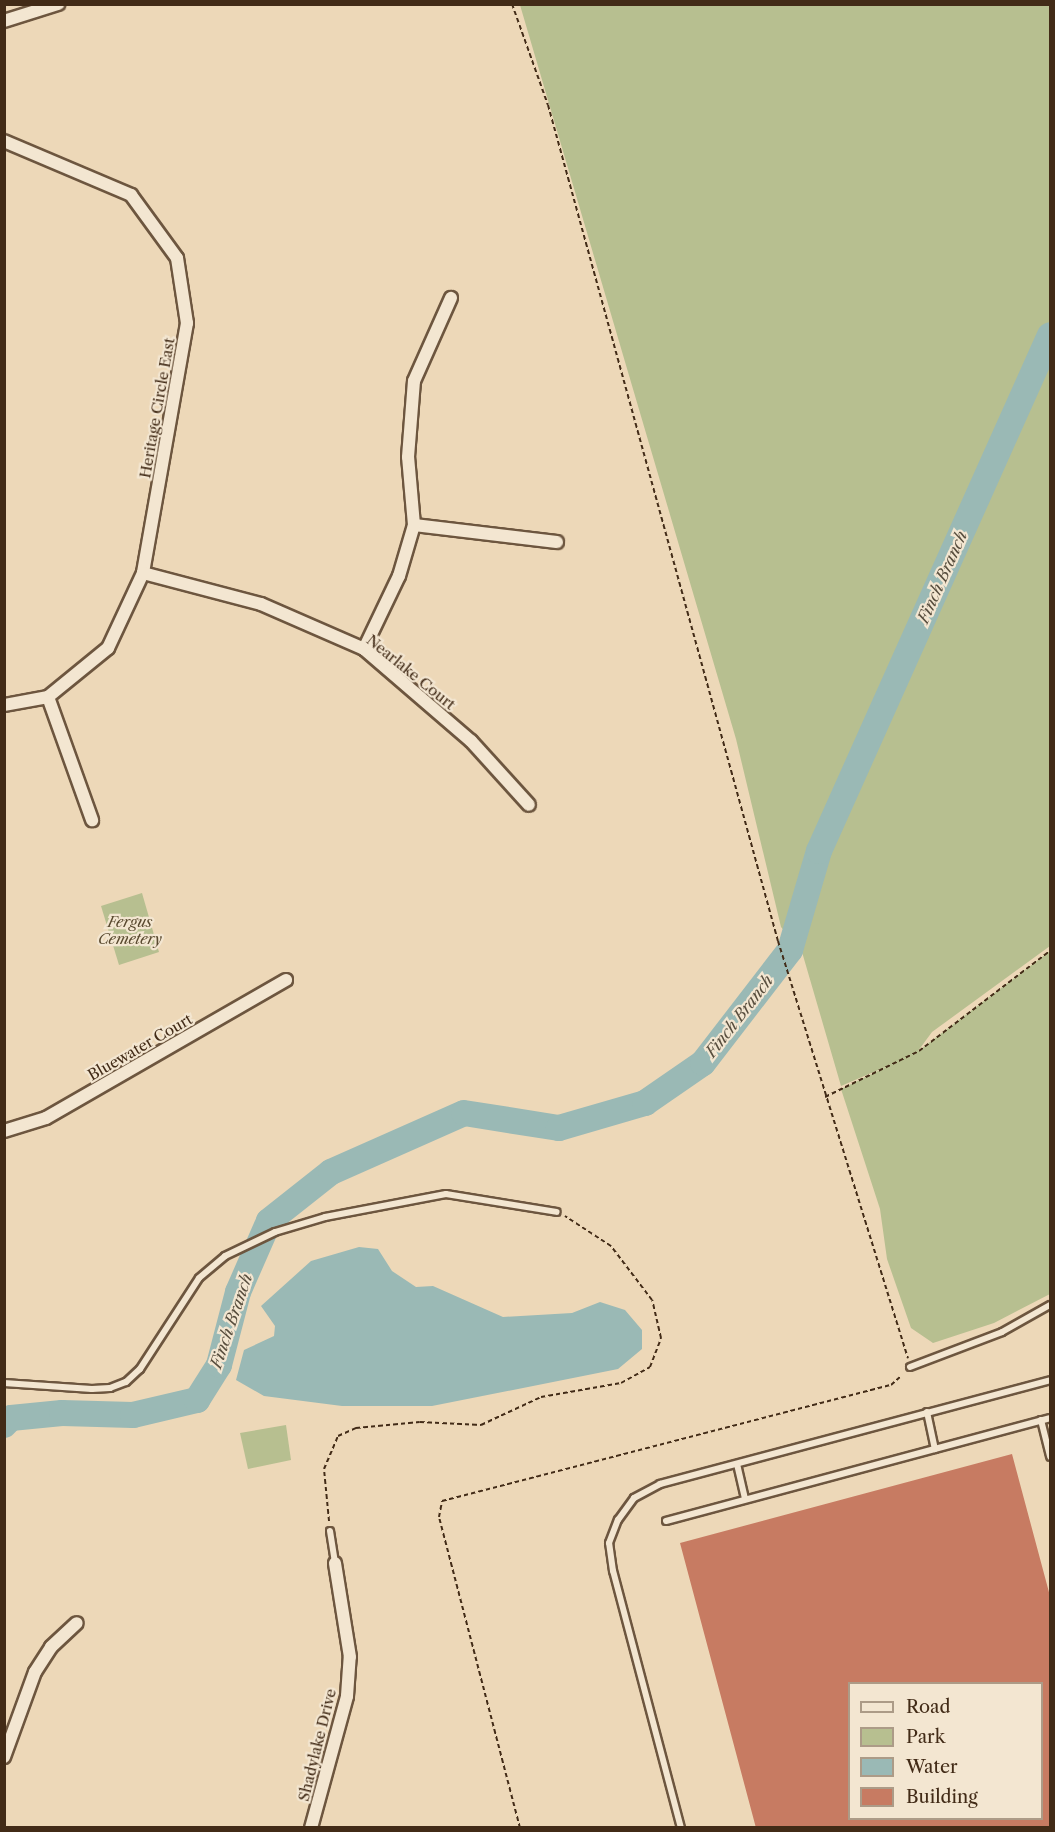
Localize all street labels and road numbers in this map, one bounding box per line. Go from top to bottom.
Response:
street label: Heritage Circle East [136,336,178,480]
street label: Nearlake Court [363,631,459,713]
street label: Bluewater Court [85,1010,195,1084]
street label: Shadylake Drive [294,1687,340,1803]

